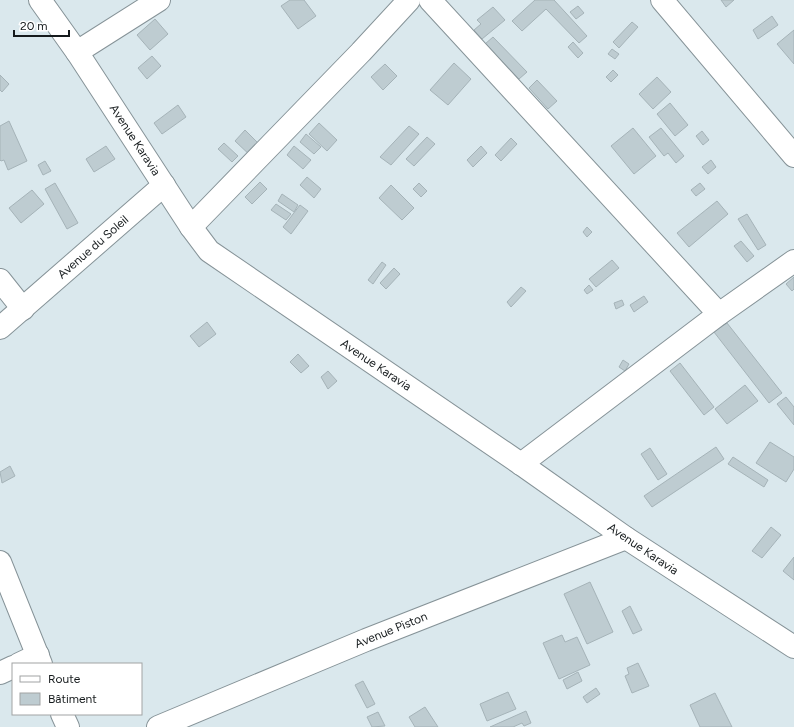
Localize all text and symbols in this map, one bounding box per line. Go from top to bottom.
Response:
scale bar [14,12,69,38]
text: 20 m [20,19,48,33]
street label: Avenue Karavia [107,102,163,178]
street label: Avenue du Soleil [55,212,131,282]
street label: Avenue Karavia [338,336,414,394]
street label: Avenue Karavia [605,520,681,578]
street label: Avenue Piston [353,609,430,651]
legend [12,663,142,715]
text: Route [48,672,81,686]
text: Bâtiment [48,692,97,706]

